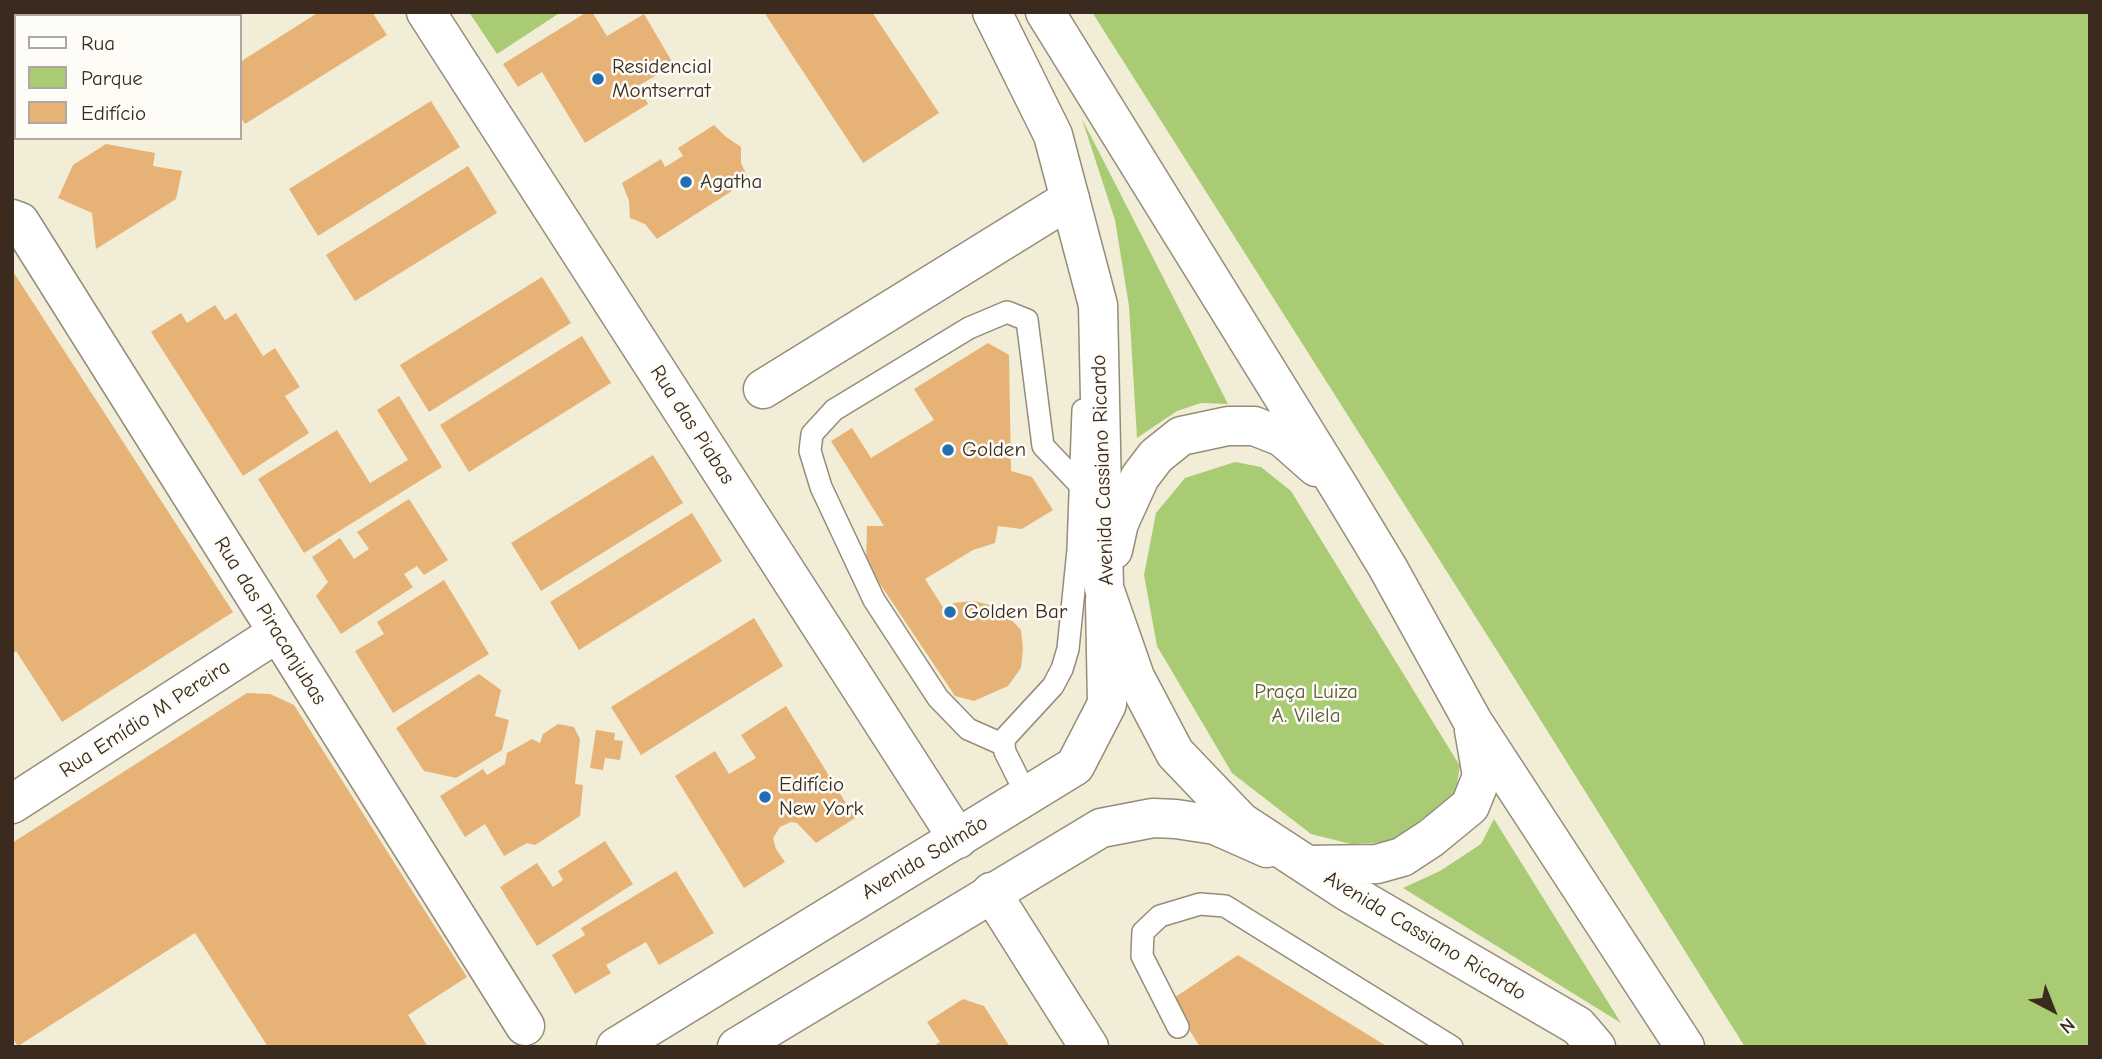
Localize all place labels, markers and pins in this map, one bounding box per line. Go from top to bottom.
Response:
place label: Residencial Montserrat [612,54,712,104]
marker: Residencial Montserrat [590,71,606,87]
place label: Agatha [700,169,762,195]
marker: Agatha [678,174,694,190]
place label: Golden [962,437,1026,463]
marker: Golden [940,442,956,458]
place label: Golden Bar [964,599,1067,625]
marker: Golden Bar [942,604,958,620]
place label: Edifício New York [779,772,864,822]
marker: Edifício New York [757,789,773,805]

